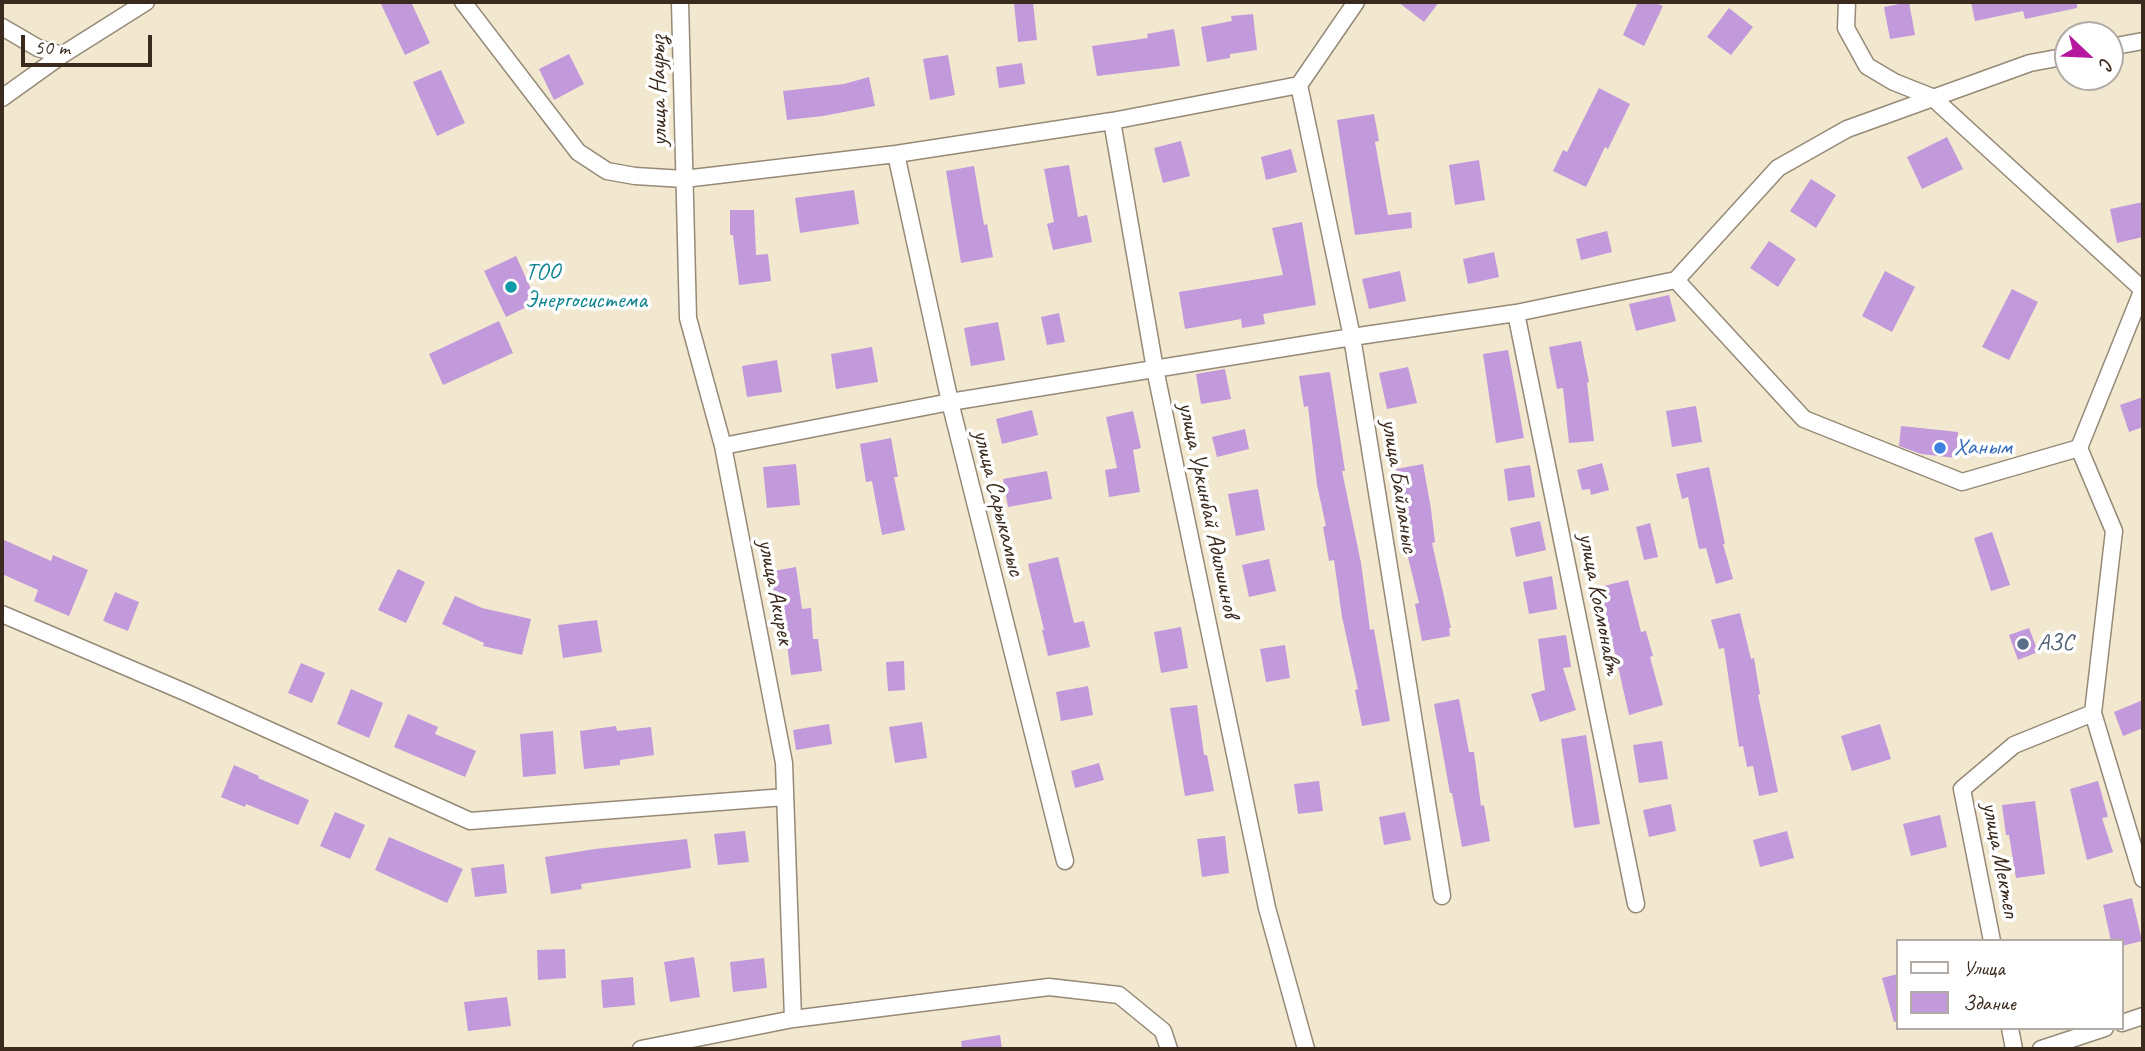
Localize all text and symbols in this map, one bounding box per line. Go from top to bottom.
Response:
scale bar [24,21,156,65]
north arrow [2054,21,2124,91]
text: 50 m [34,34,70,60]
street label: улица Наурыз [644,35,674,147]
text: С [2094,54,2119,72]
place label: ТОО Энергосистема [525,259,647,315]
marker: ТОО Энергосистема [503,279,519,295]
street label: улица Уркинбай Адилшинов [1171,400,1245,620]
street label: улица Байланыс [1374,417,1424,555]
street label: улица Сарыкамыс [966,427,1030,579]
place label: Ханым [1954,434,2012,462]
marker: Ханым [1932,440,1948,456]
street label: улица Космонавт [1571,531,1627,677]
street label: улица Акирек [751,537,799,647]
place label: АЗС [2037,630,2073,658]
marker: АЗС [2015,636,2031,652]
street label: улица Мектеп [1975,800,2025,920]
legend [1896,939,2124,1030]
text: Улица [1963,955,2005,981]
text: Здание [1963,990,2016,1016]

